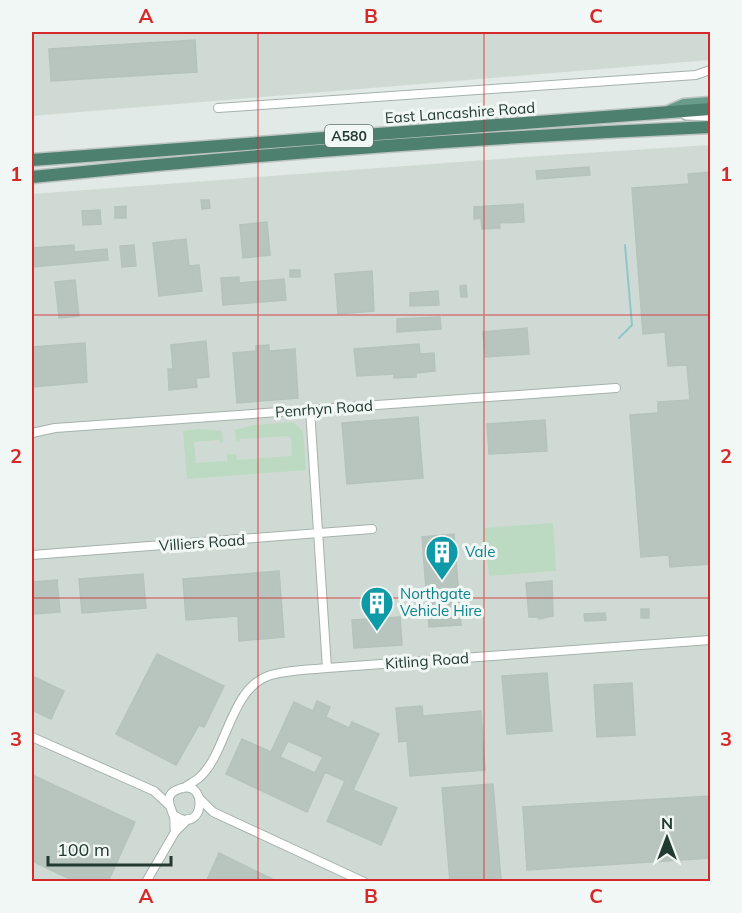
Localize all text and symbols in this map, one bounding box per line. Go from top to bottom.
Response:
text: A [139,3,154,28]
text: B [364,3,378,28]
text: C [589,3,603,28]
street label: East Lancashire Road [384,98,536,127]
road number: A580 [325,125,373,147]
text: 1 [10,161,22,186]
text: 1 [720,161,732,186]
street label: Penrhyn Road [274,396,374,421]
text: 2 [10,443,22,468]
text: 2 [720,443,732,468]
street label: Villiers Road [158,530,246,555]
building icon: Vale [424,534,460,581]
place label: Vale [465,542,495,561]
place label: Northgate Vehicle Hire [400,584,482,620]
building icon: Northgate Vehicle Hire [359,585,395,632]
street label: Kitling Road [384,648,470,673]
text: 3 [10,726,22,751]
text: 3 [720,726,732,751]
north arrow [637,808,697,868]
text: N [661,813,673,833]
scale bar [48,829,171,867]
text: 100 m [57,838,110,861]
text: A [139,883,154,908]
text: B [364,883,378,908]
text: C [589,883,603,908]

